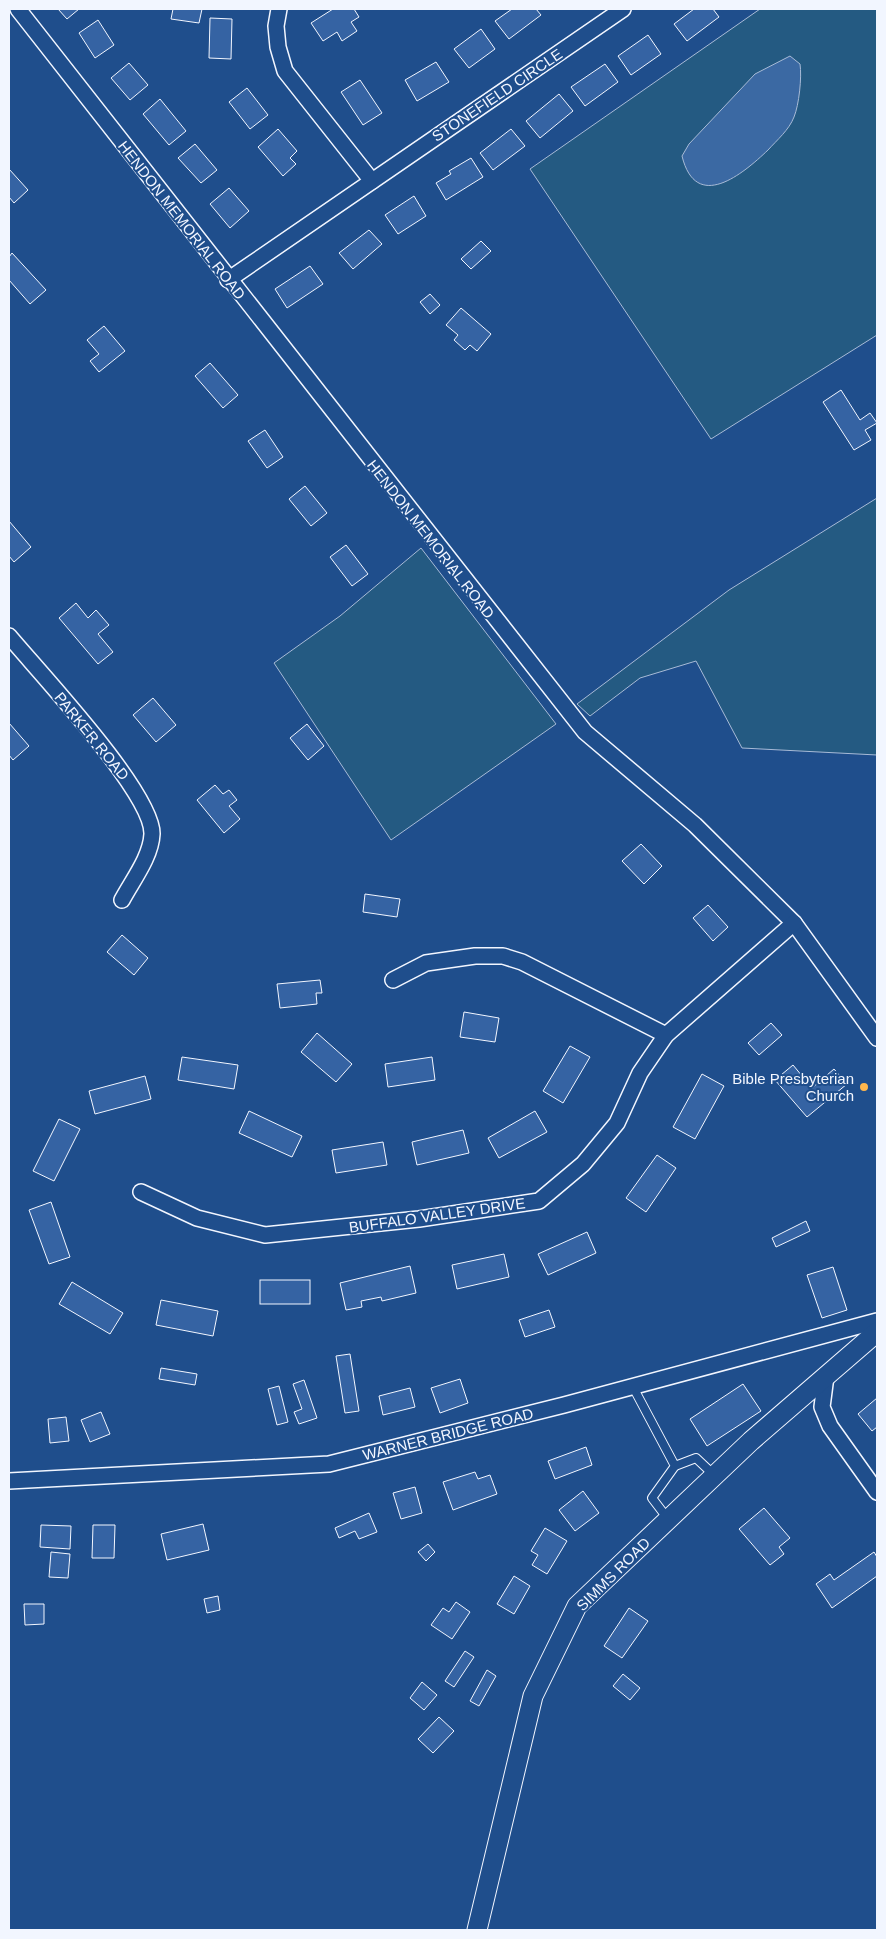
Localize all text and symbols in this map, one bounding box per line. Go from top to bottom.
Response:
street label: STONEFIELD CIRCLE [429,45,565,145]
street label: HENDON MEMORIAL ROAD [115,137,249,303]
street label: HENDON MEMORIAL ROAD [364,456,498,622]
street label: PARKER ROAD [51,689,133,783]
place label: Bible Presbyterian Church [732,1070,854,1104]
marker: Bible Presbyterian Church [858,1081,870,1093]
street label: BUFFALO VALLEY DRIVE [348,1194,526,1236]
street label: WARNER BRIDGE ROAD [361,1405,535,1463]
street label: SIMMS ROAD [573,1534,653,1614]

